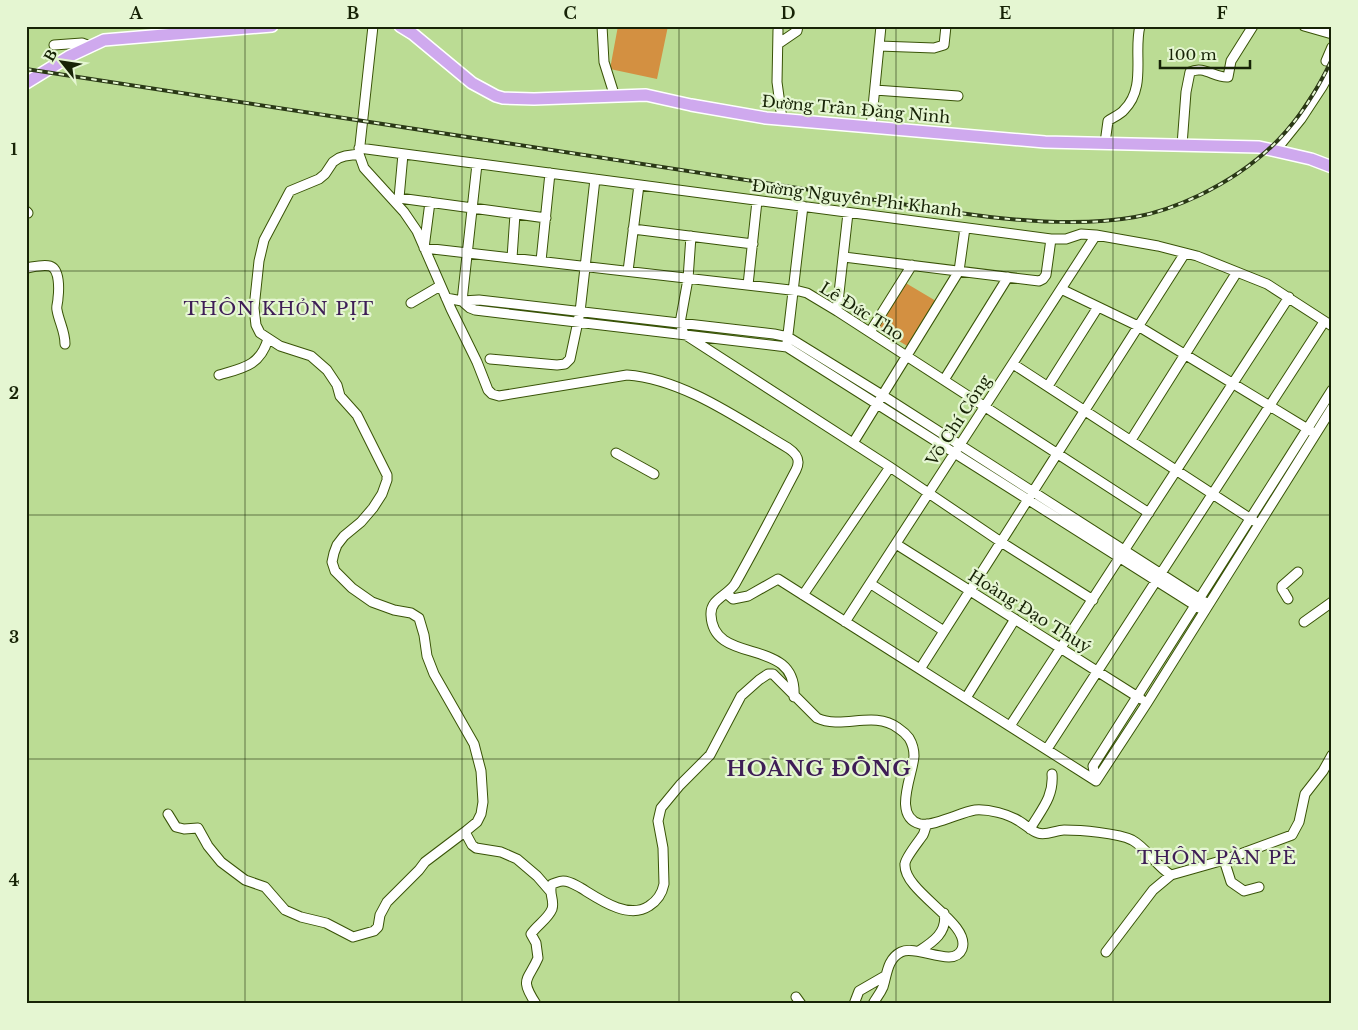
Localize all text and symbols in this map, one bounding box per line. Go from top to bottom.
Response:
text: A [129,3,144,23]
text: B [347,3,360,23]
text: C [563,3,577,23]
text: D [781,3,795,23]
text: E [999,3,1011,23]
text: F [1216,3,1228,23]
north arrow [38,38,88,88]
scale bar [1160,38,1250,70]
text: 100 m [1168,45,1217,64]
text: B [40,46,61,65]
street label: Đường Trần Đăng Ninh [761,91,951,127]
text: 1 [11,139,18,159]
street label: Đường Nguyễn Phi Khanh [751,175,963,221]
street label: Lê Đức Thọ [816,277,908,345]
district label: THÔN KHỎN PỊT [184,297,374,320]
street label: Võ Chí Công [921,371,995,470]
text: 2 [9,383,19,403]
street label: Hoàng Đạo Thuý [965,565,1096,657]
text: 3 [9,627,19,647]
district label: HOÀNG ĐỒNG [726,756,912,782]
district label: THÔN PÀN PÈ [1137,846,1297,869]
text: 4 [9,870,19,890]

